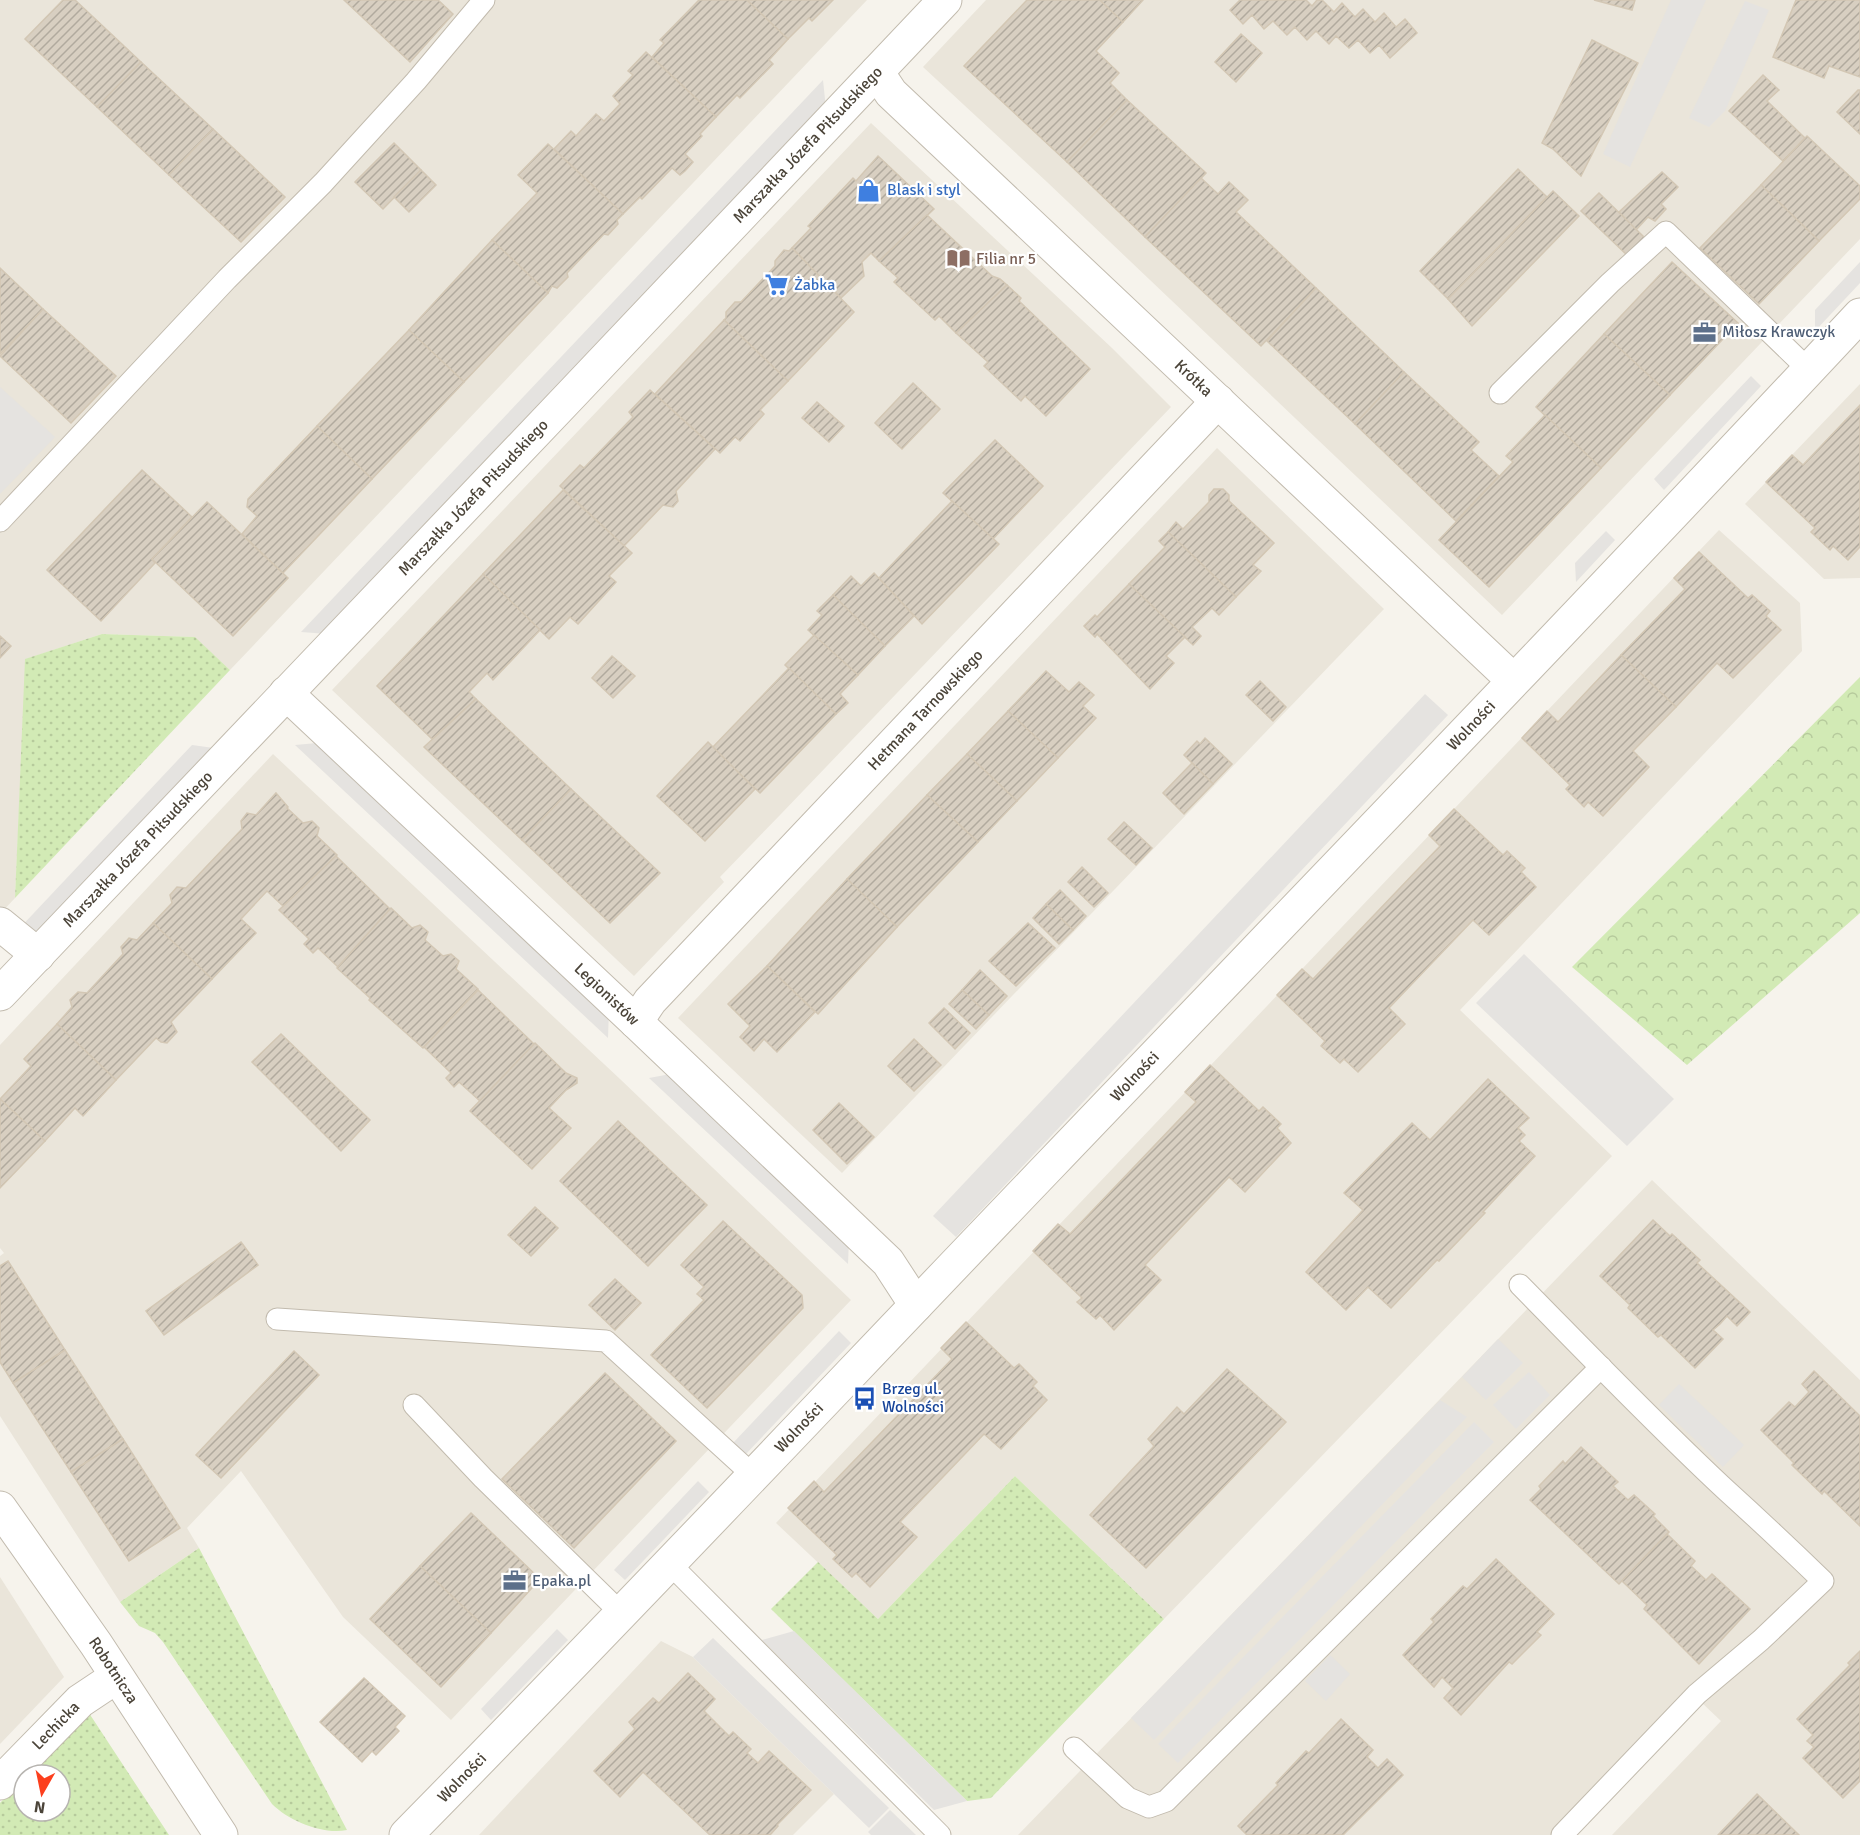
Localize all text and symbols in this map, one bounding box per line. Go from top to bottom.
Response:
street label: Marszałka Józefa Piłsudskiego [729,62,887,227]
shop icon: Blask i styl [856,177,882,203]
place label: Blask i styl [887,180,961,200]
library icon: Filia nr 5 [945,246,971,272]
place label: Filia nr 5 [976,249,1036,269]
supermarket icon: Żabka [763,272,789,298]
place label: Żabka [794,275,835,295]
office icon: Miłosz Krawczyk [1691,319,1717,345]
place label: Miłosz Krawczyk [1722,322,1835,342]
street label: Krótka [1170,356,1217,401]
street label: Marszałka Józefa Piłsudskiego [394,415,553,580]
street label: Hetmana Tarnowskiego [864,645,987,775]
street label: Wolności [1443,696,1500,755]
street label: Marszałka Józefa Piłsudskiego [59,767,217,932]
street label: Legionistów [570,959,644,1030]
street label: Wolności [1106,1047,1164,1106]
place label: Brzeg ul. Wolności [882,1379,944,1417]
bus stop icon: Brzeg ul. Wolności [851,1385,877,1411]
street label: Wolności [770,1398,828,1457]
office icon: Epaka.pl [501,1568,527,1594]
place label: Epaka.pl [532,1571,591,1591]
street label: Robotnicza [84,1633,142,1708]
street label: Lechicka [28,1697,84,1754]
street label: Wolności [433,1749,491,1807]
north arrow [12,1763,72,1823]
text: N [33,1796,47,1818]

